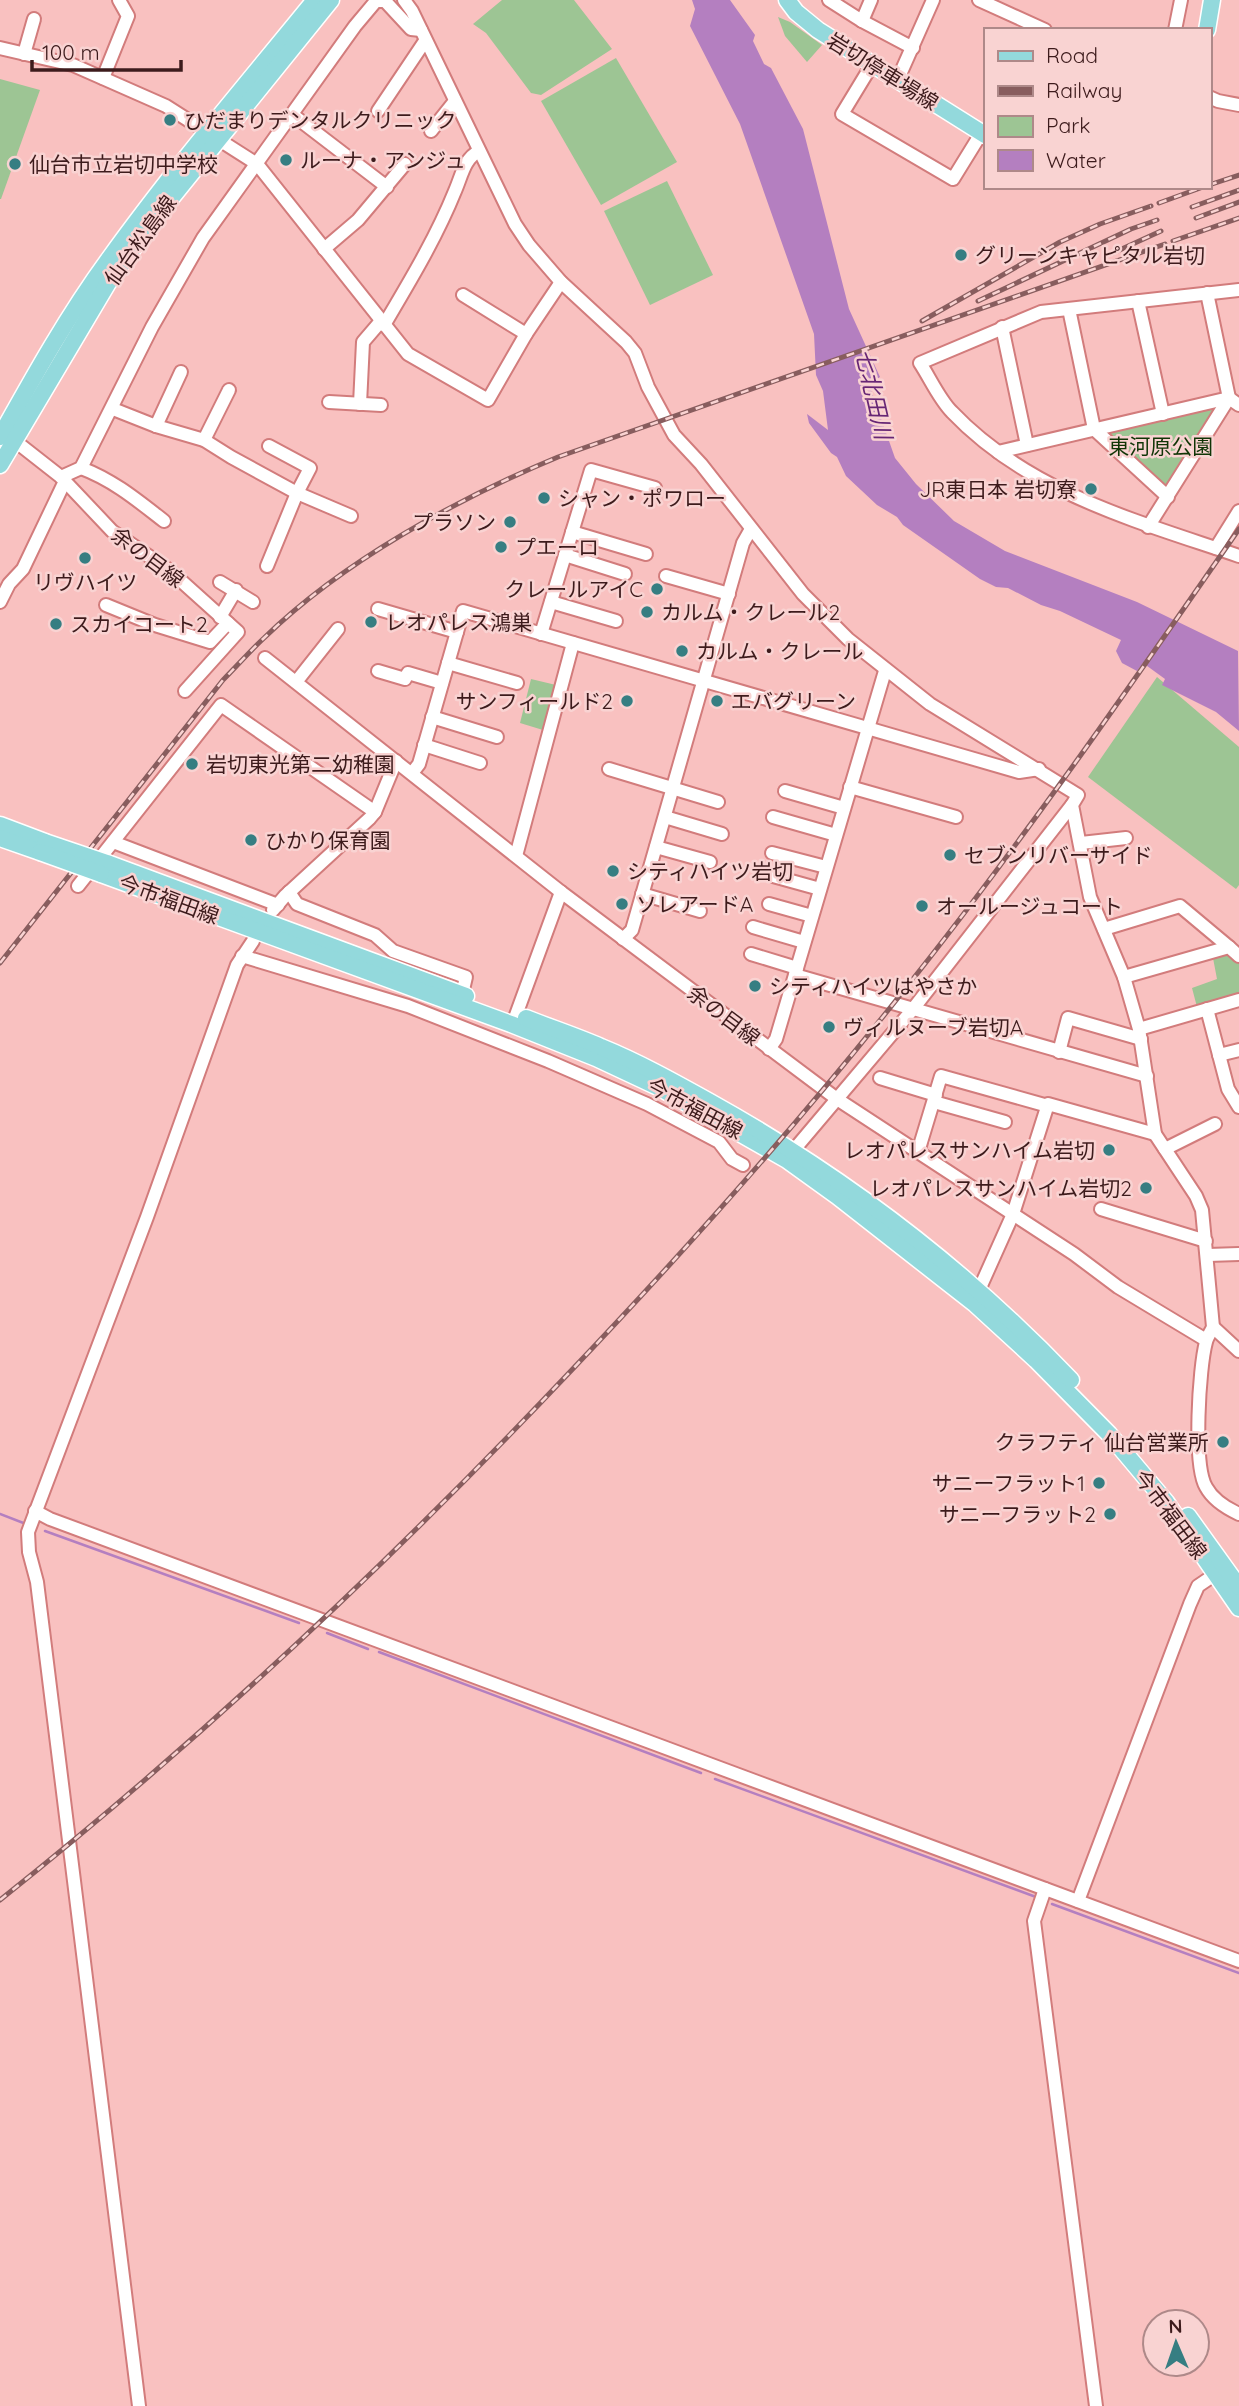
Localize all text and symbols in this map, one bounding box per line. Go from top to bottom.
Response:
street label: 岩切停車場線 [823,27,943,115]
scale bar [32,28,180,72]
legend [984,28,1211,189]
text: 100 m [42,39,100,65]
text: Road [1046,42,1098,68]
text: Railway [1046,77,1122,103]
place label: ひだまりデンタルクリニック [184,107,457,133]
marker: ひだまりデンタルクリニック [162,112,178,128]
text: Park [1046,112,1090,138]
place label: ルーナ・アンジュ [300,147,466,173]
text: Water [1046,147,1106,173]
place label: 仙台市立岩切中学校 [29,151,218,177]
marker: ルーナ・アンジュ [278,152,294,168]
marker: 仙台市立岩切中学校 [7,156,23,172]
street label: 仙台松島線 [99,190,181,290]
place label: グリーンキャピタル岩切 [975,242,1205,268]
marker: グリーンキャピタル岩切 [953,247,969,263]
water label: 七北田川 [850,346,899,445]
park label: 東河原公園 [1109,433,1214,459]
place label: JR東日本 岩切寮 [919,476,1077,502]
marker: JR東日本 岩切寮 [1083,481,1099,497]
place label: シャン・ポワロー [558,485,726,511]
marker: シャン・ポワロー [536,490,552,506]
place label: プラソン [412,509,496,535]
marker: プラソン [502,514,518,530]
street label: 余の目線 [107,521,189,593]
place label: プエーロ [515,534,599,560]
marker: プエーロ [493,539,509,555]
marker: リヴハイツ [77,550,93,566]
place label: リヴハイツ [33,569,137,595]
place label: クレールアイC [504,576,643,602]
marker: クレールアイC [649,581,665,597]
place label: カルム・クレール2 [661,599,840,625]
marker: カルム・クレール2 [639,604,655,620]
place label: レオパレス鴻巣 [385,609,532,635]
place label: スカイコート2 [70,611,208,637]
marker: レオパレス鴻巣 [363,614,379,630]
marker: スカイコート2 [48,616,64,632]
place label: カルム・クレール [696,638,864,664]
marker: カルム・クレール [674,643,690,659]
place label: サンフィールド2 [455,688,613,714]
place label: エバグリーン [731,688,856,714]
marker: サンフィールド2 [619,693,635,709]
marker: エバグリーン [709,693,725,709]
place label: 岩切東光第二幼稚園 [206,751,395,777]
marker: 岩切東光第二幼稚園 [184,756,200,772]
place label: ひかり保育園 [265,827,391,853]
marker: ひかり保育園 [243,832,259,848]
place label: セブンリバーサイド [964,842,1153,868]
marker: セブンリバーサイド [942,847,958,863]
place label: シティハイツ岩切 [627,858,793,884]
marker: シティハイツ岩切 [605,863,621,879]
street label: 今市福田線 [115,869,223,929]
place label: ソレアードA [636,891,753,917]
place label: オールージュコート [936,893,1123,919]
marker: ソレアードA [614,896,630,912]
marker: オールージュコート [914,898,930,914]
place label: シティハイツはやさか [769,973,977,999]
marker: シティハイツはやさか [747,978,763,994]
street label: 余の目線 [683,979,765,1051]
place label: ヴィルヌーブ岩切A [843,1014,1023,1040]
marker: ヴィルヌーブ岩切A [821,1019,837,1035]
street label: 今市福田線 [643,1072,747,1144]
place label: レオパレスサンハイム岩切 [844,1137,1095,1163]
marker: レオパレスサンハイム岩切 [1101,1142,1117,1158]
place label: レオパレスサンハイム岩切2 [869,1175,1132,1201]
marker: レオパレスサンハイム岩切2 [1138,1180,1154,1196]
place label: クラフティ 仙台営業所 [995,1429,1209,1455]
marker: クラフティ 仙台営業所 [1215,1434,1231,1450]
street label: 今市福田線 [1129,1464,1213,1564]
place label: サニーフラット1 [931,1470,1085,1496]
marker: サニーフラット1 [1091,1475,1107,1491]
place label: サニーフラット2 [939,1501,1096,1527]
marker: サニーフラット2 [1102,1506,1118,1522]
north arrow [1141,2308,1211,2378]
text: N [1168,2314,1183,2338]

